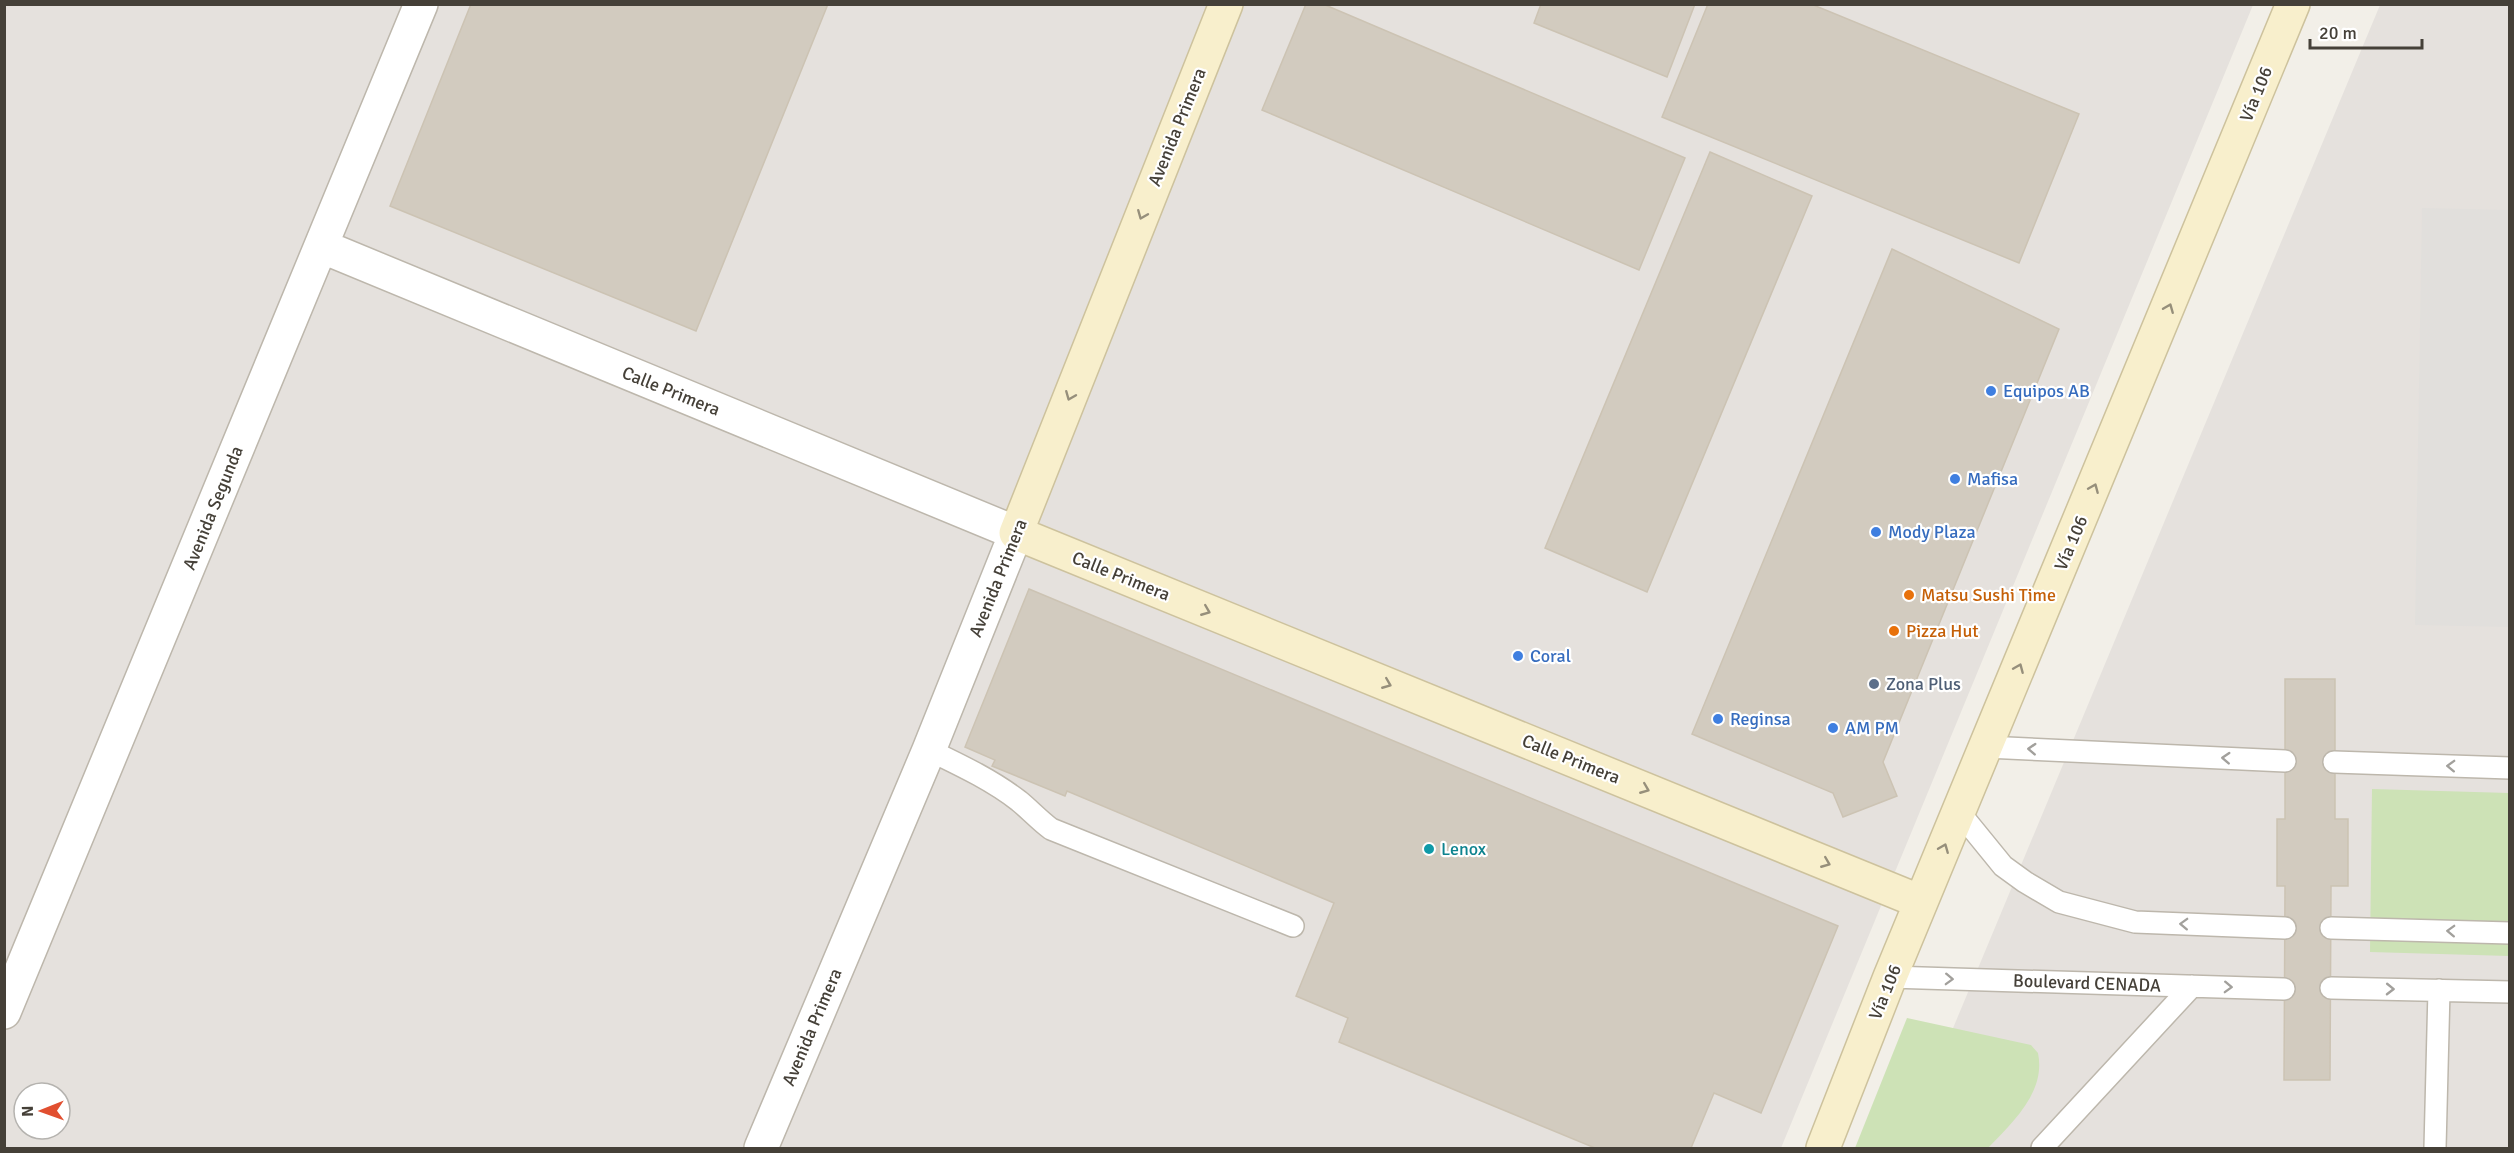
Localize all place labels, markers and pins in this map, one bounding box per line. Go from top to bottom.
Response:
place label: Equipos AB [2003,380,2090,402]
marker: Equipos AB [1984,384,1998,398]
place label: Mafisa [1967,468,2018,490]
marker: Mafisa [1948,472,1962,486]
place label: Mody Plaza [1888,521,1976,543]
marker: Mody Plaza [1869,525,1883,539]
place label: Matsu Sushi Time [1921,584,2056,606]
marker: Matsu Sushi Time [1902,588,1916,602]
place label: Pizza Hut [1906,620,1979,642]
marker: Pizza Hut [1887,624,1901,638]
place label: Coral [1530,645,1571,667]
marker: Coral [1511,649,1525,663]
place label: Zona Plus [1886,673,1961,695]
marker: Zona Plus [1867,677,1881,691]
place label: Reginsa [1730,708,1791,730]
marker: Reginsa [1711,712,1725,726]
place label: AM PM [1845,717,1899,739]
marker: AM PM [1826,721,1840,735]
place label: Lenox [1441,838,1487,860]
marker: Lenox [1422,842,1436,856]

